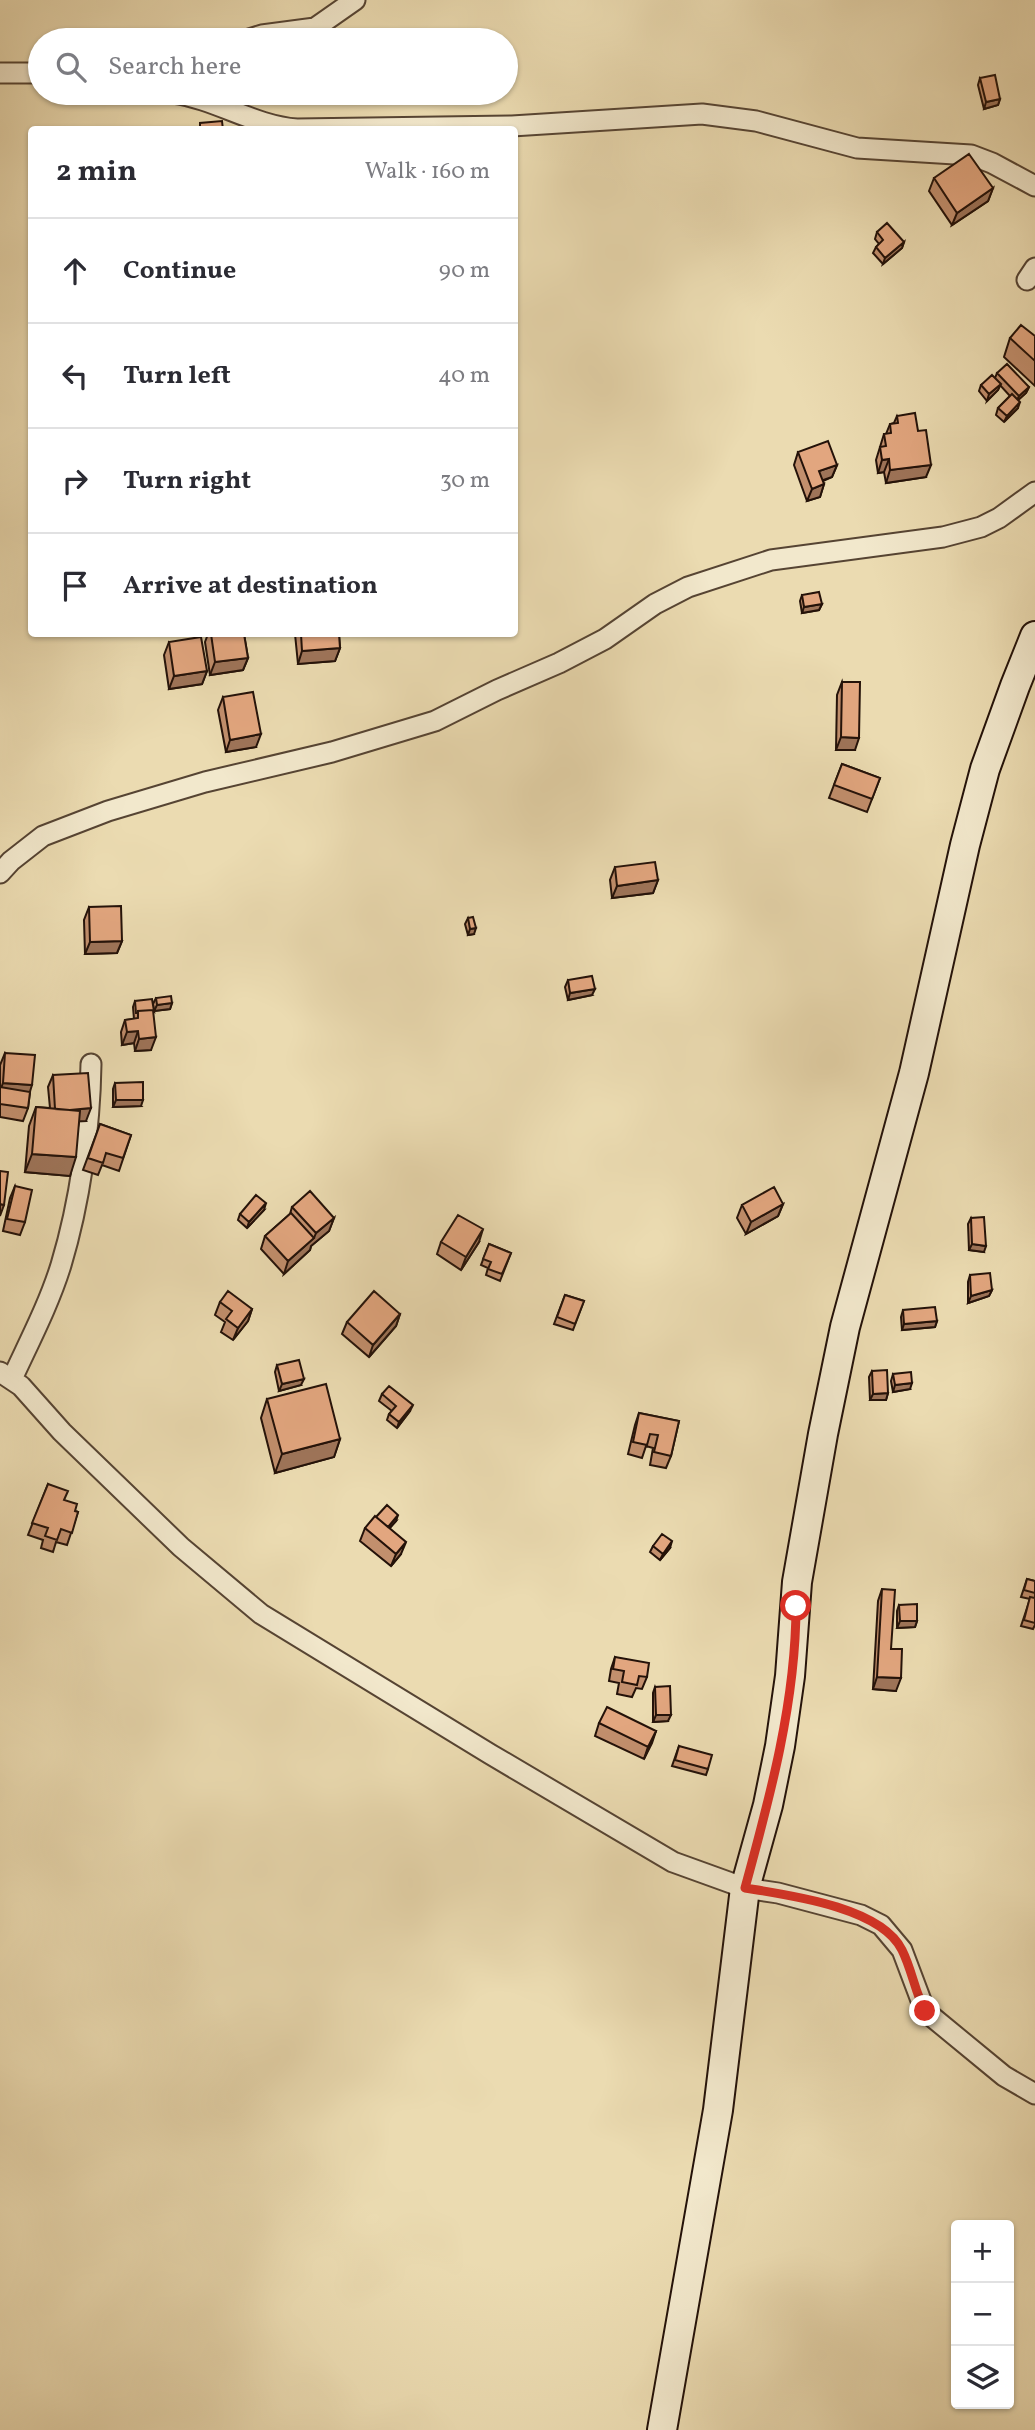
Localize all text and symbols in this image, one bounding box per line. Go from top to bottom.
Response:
search box [28,28,518,105]
icon: search [52,48,90,86]
text: Search here [108,49,241,85]
text: 2 min [56,151,137,193]
text: Walk · 160 m [365,156,490,188]
icon: ahead [56,252,94,290]
text: Continue [123,253,236,289]
text: 90 m [439,255,490,287]
icon: left [56,357,94,395]
text: Turn left [123,358,231,394]
text: 40 m [438,360,490,392]
icon: right [56,462,94,500]
text: Turn right [123,463,251,499]
text: 30 m [440,465,490,497]
icon: arrive [56,567,94,605]
text: Arrive at destination [123,568,378,604]
route start [780,1590,811,1621]
route end [909,1995,940,2026]
map controls [951,2220,1014,2409]
button: + [951,2220,1014,2283]
button: − [951,2283,1014,2346]
button: layers [951,2346,1014,2409]

